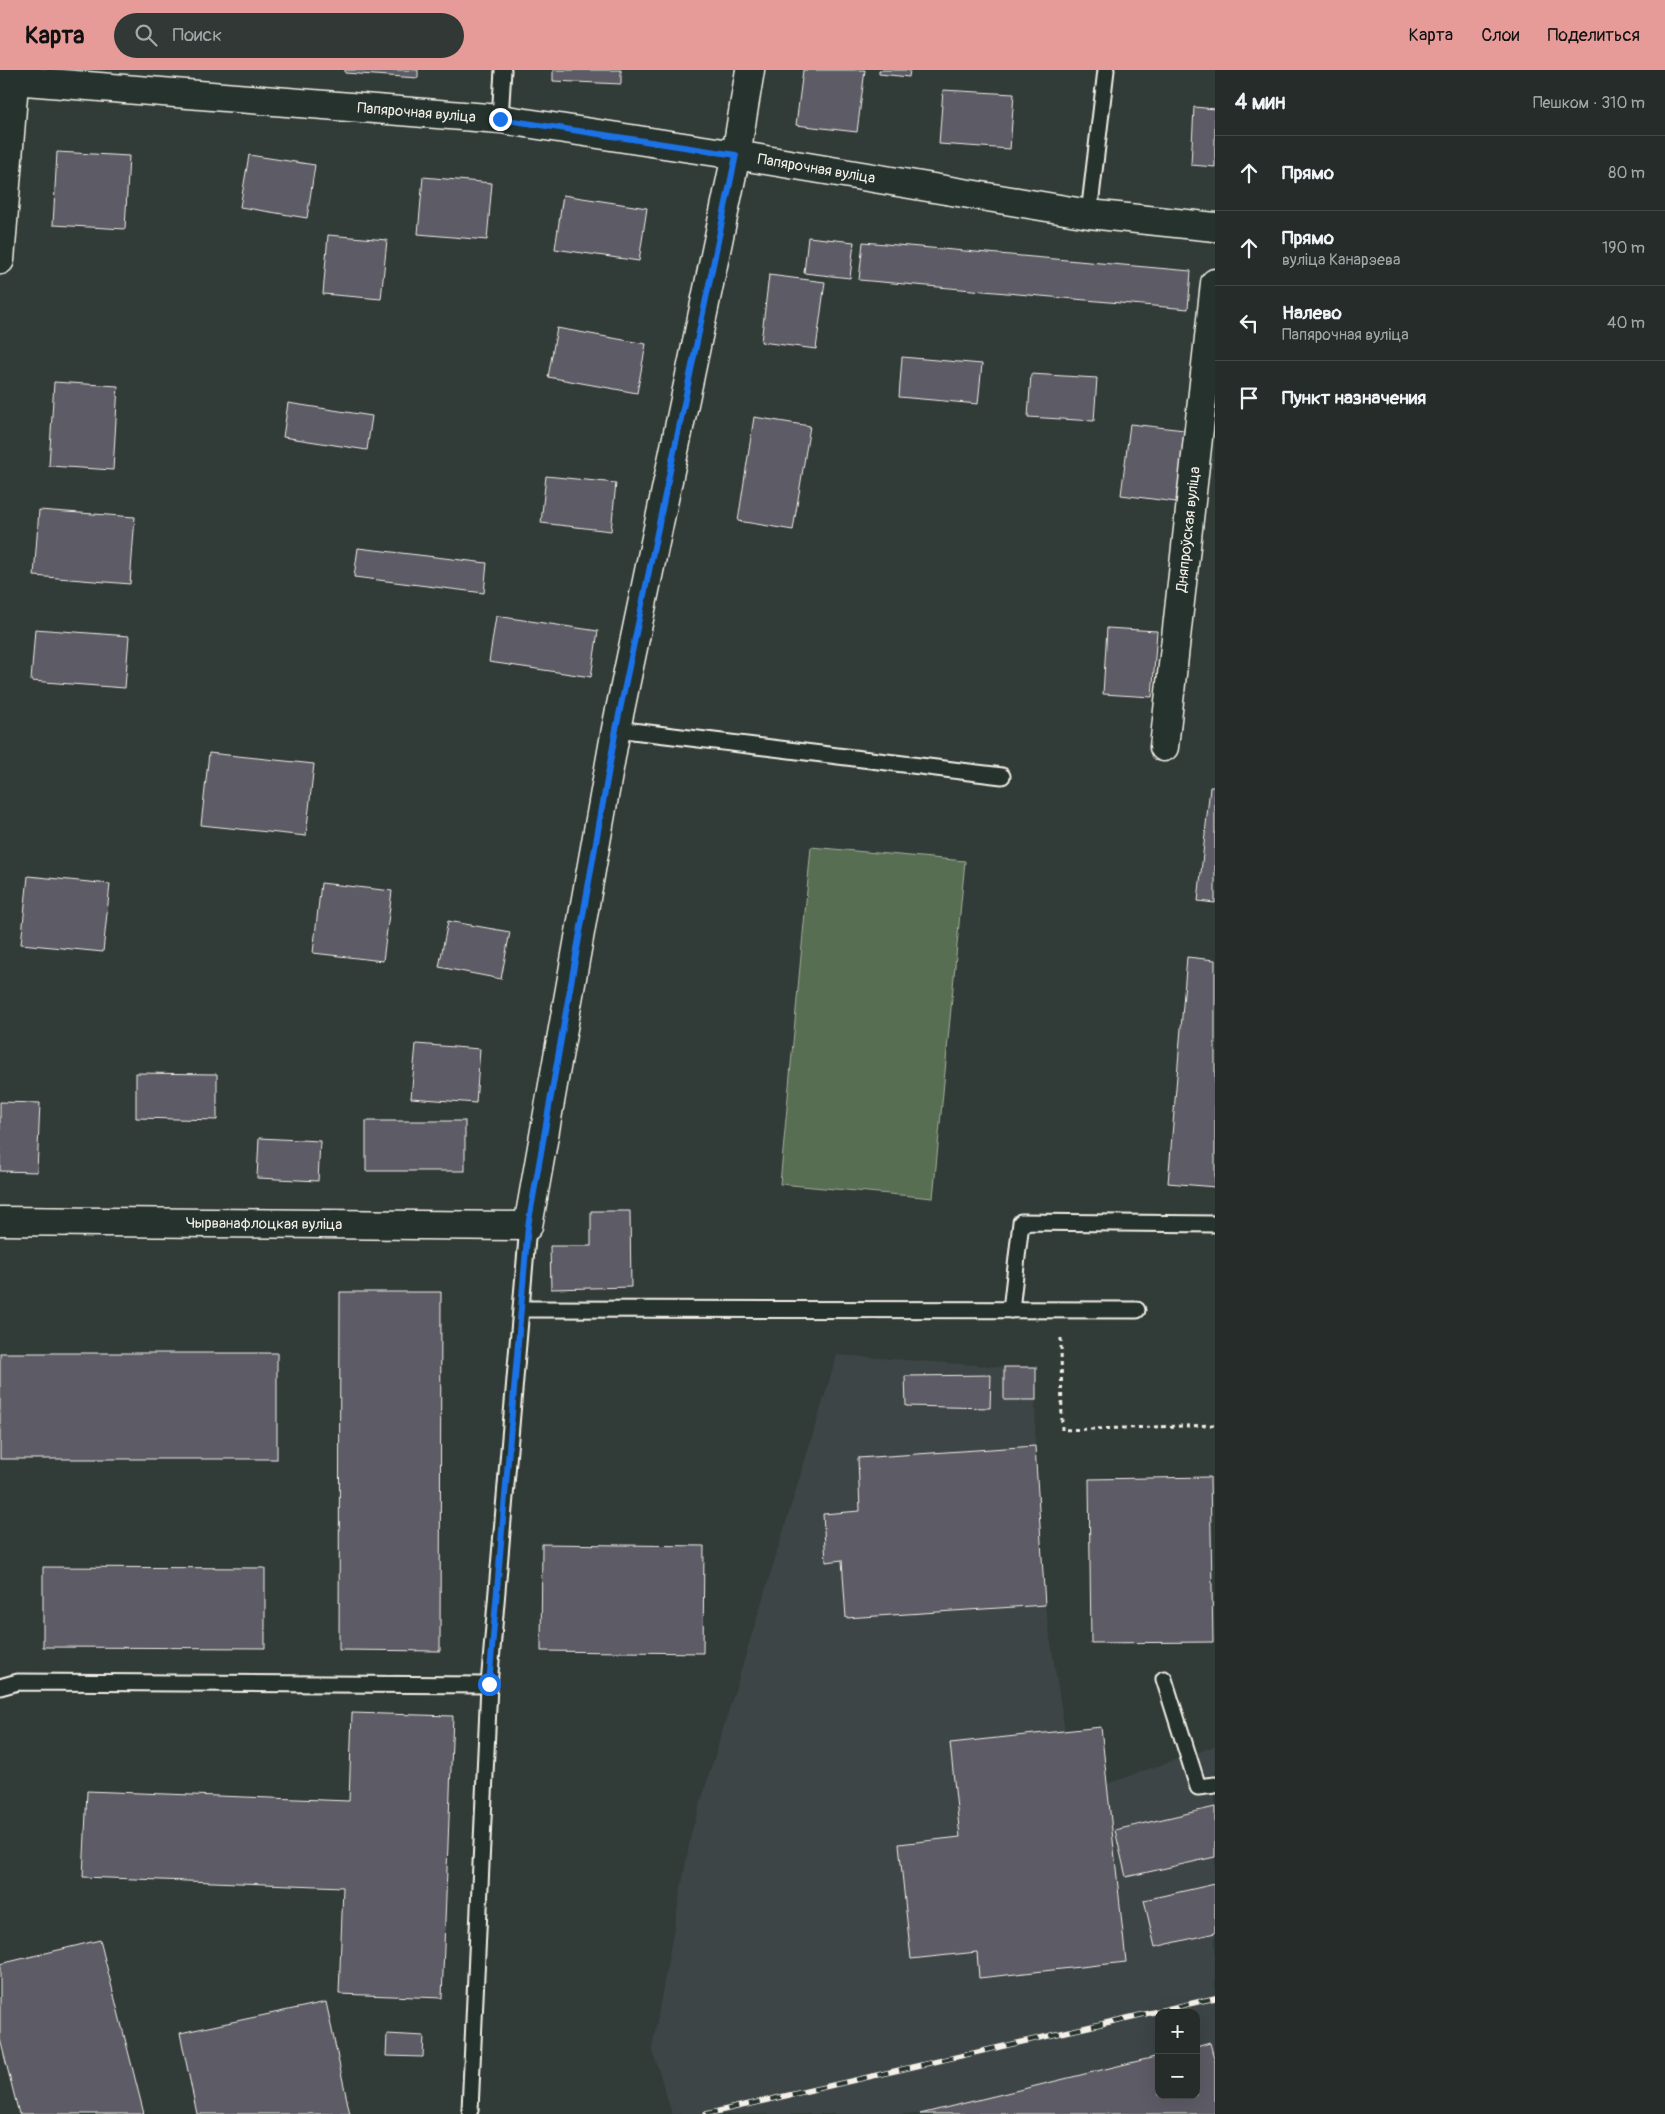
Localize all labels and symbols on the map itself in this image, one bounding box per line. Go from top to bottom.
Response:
street label: Папярочная вуліца [357,98,477,127]
route end [489,108,512,131]
street label: Папярочная вуліца [756,149,877,188]
street label: Дняпроўская вуліца [1171,466,1204,594]
street label: Чырванафлоцкая вуліца [186,1213,342,1234]
route start [478,1673,501,1696]

